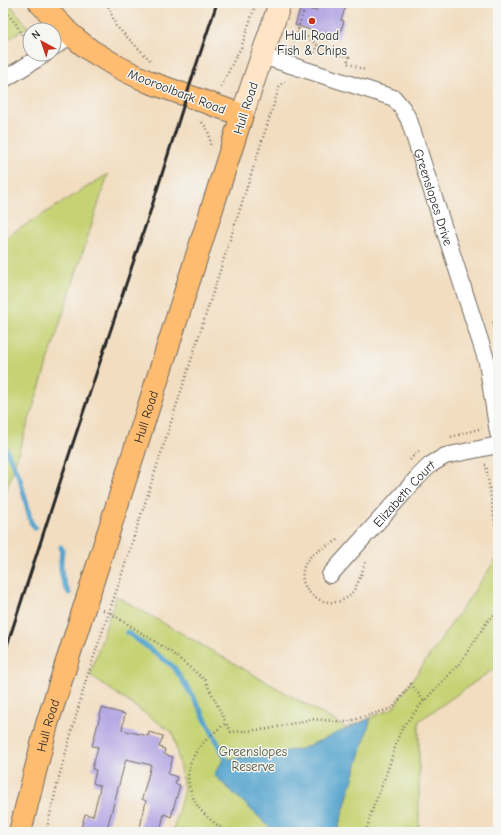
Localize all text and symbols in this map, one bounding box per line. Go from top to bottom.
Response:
marker: Hull Road Fish & Chips [307,16,317,26]
north arrow [22,22,62,62]
text: N [29,27,43,42]
place label: Hull Road Fish & Chips [277,28,347,58]
street label: Mooroolbark Road [126,66,228,117]
street label: Hull Road [230,80,261,136]
street label: Greenslopes Drive [411,147,456,248]
street label: Hull Road [130,389,161,445]
street label: Elizabeth Court [370,456,438,530]
street label: Hull Road [33,697,62,754]
park label: Greenslopes Reserve [219,744,287,774]

